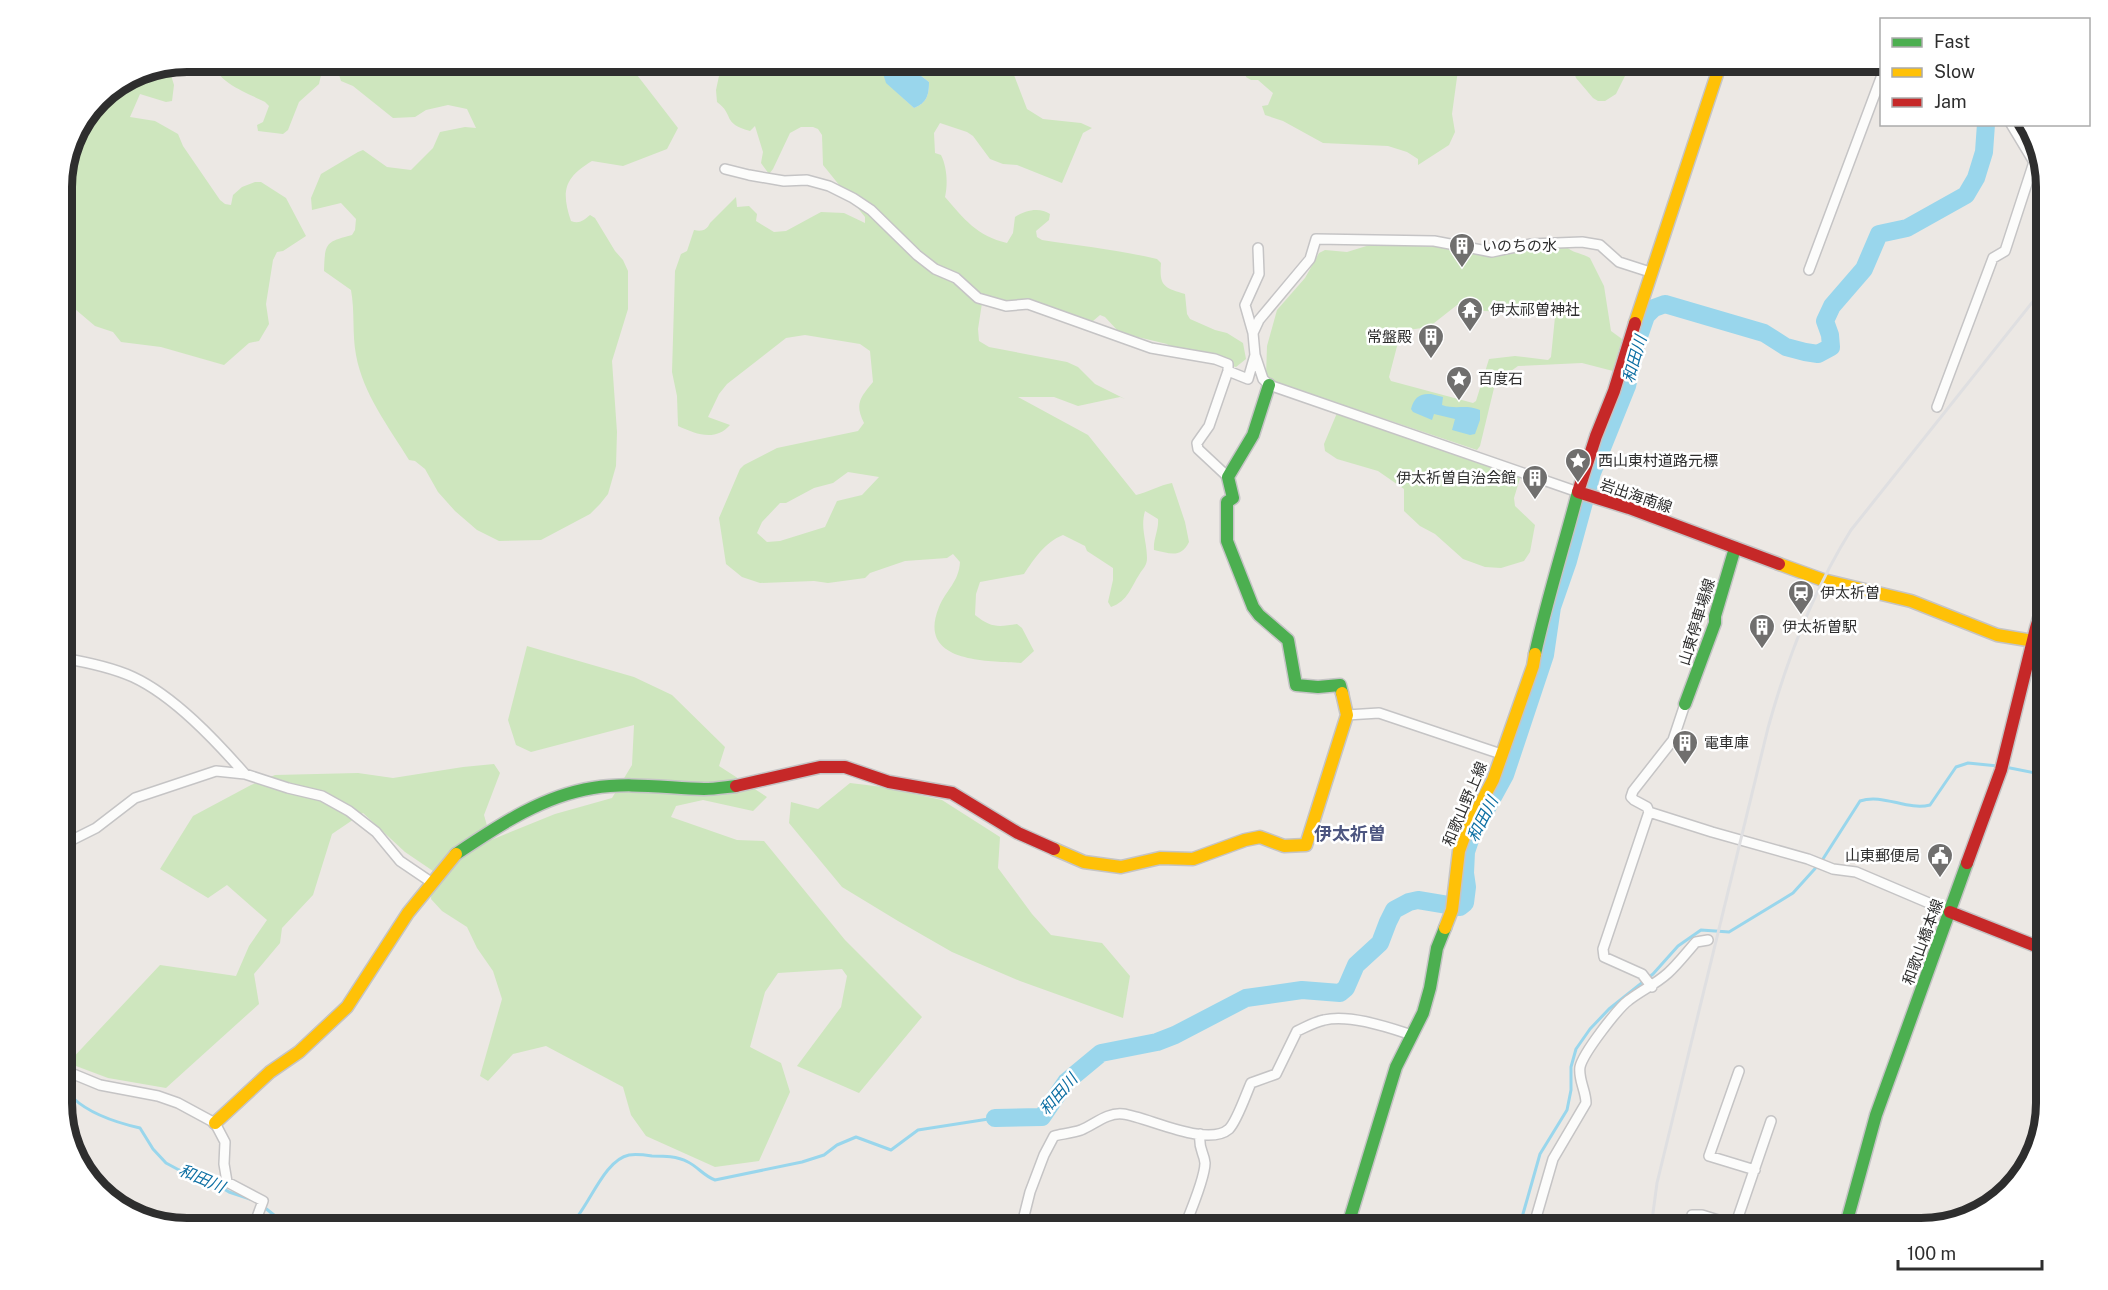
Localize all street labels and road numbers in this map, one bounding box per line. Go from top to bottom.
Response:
street label: 岩出海南線 [1598,475,1674,516]
street label: 山東停車場線 [1675,576,1718,667]
street label: 和歌山野上線 [1439,759,1490,849]
street label: 和歌山橋本線 [1899,897,1946,987]

